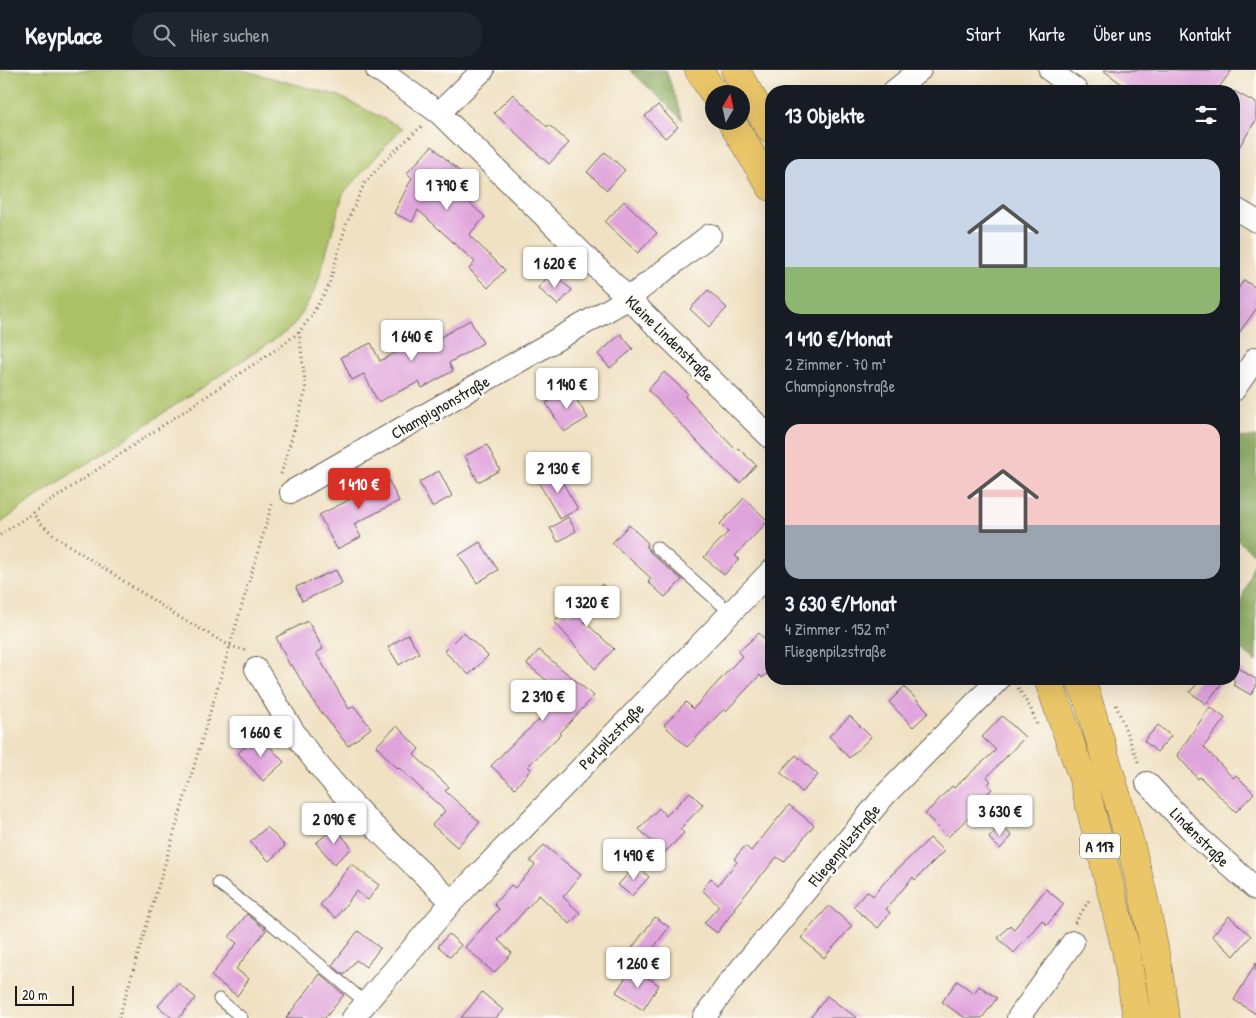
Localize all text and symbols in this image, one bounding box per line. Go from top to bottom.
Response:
search box [132,12,482,57]
text: Keyplace [25,19,102,51]
icon: search [150,21,178,49]
text: Hier suchen [190,22,269,48]
text: Start [966,22,1001,47]
text: Karte [1029,22,1065,47]
text: Über uns [1093,22,1151,47]
text: Kontakt [1179,22,1231,47]
north arrow [705,85,750,130]
map controls [705,85,750,130]
text: 13 Objekte [785,101,865,130]
icon: filters [1192,101,1220,129]
pin: 1 790 € [401,168,493,211]
text: 1 790 € [426,174,468,196]
icon: home [958,191,1048,281]
pin: 1 620 € [509,246,601,289]
text: 1 620 € [534,252,576,274]
street label: Kleine Lindenstraße [621,290,720,386]
pin: 1 640 € [366,320,458,362]
text: 1 410 €/Monat [785,324,892,353]
text: 1 640 € [392,325,432,347]
text: 2 Zimmer · 70 m² [785,353,886,375]
pin: 1 140 € [521,368,613,410]
street label: Champignonstraße [387,370,494,444]
text: 1 140 € [547,373,587,395]
text: Champignonstraße [785,375,895,397]
pin: 2 130 € [512,452,604,494]
icon: home [958,456,1048,546]
text: 2 130 € [537,457,579,479]
pin: 1 410 € [313,468,405,510]
text: 1 410 € [339,473,379,495]
pin: 1 320 € [541,586,633,628]
text: 3 630 €/Monat [785,589,896,618]
text: 1 320 € [566,591,608,613]
text: 4 Zimmer · 152 m² [785,618,890,640]
text: Fliegenpilzstraße [785,640,886,662]
pin: 2 310 € [497,680,589,722]
text: 2 310 € [522,685,564,707]
street label: Perlpilzstraße [574,697,649,774]
pin: 1 660 € [215,716,307,758]
text: 1 660 € [241,721,281,743]
pin: 3 630 € [954,794,1046,837]
street label: Fliegenpilzstraße [802,799,885,892]
text: 3 630 € [979,800,1021,822]
pin: 2 090 € [288,802,380,845]
street label: Lindenstraße [1166,803,1235,872]
text: 2 090 € [313,808,355,830]
road number: A 117 [1080,834,1120,858]
pin: 1 490 € [588,838,680,881]
text: 1 490 € [614,844,654,866]
pin: 1 260 € [592,946,684,989]
text: 1 260 € [617,952,659,974]
scale bar [15,983,74,1006]
text: 20 m [22,985,48,1004]

